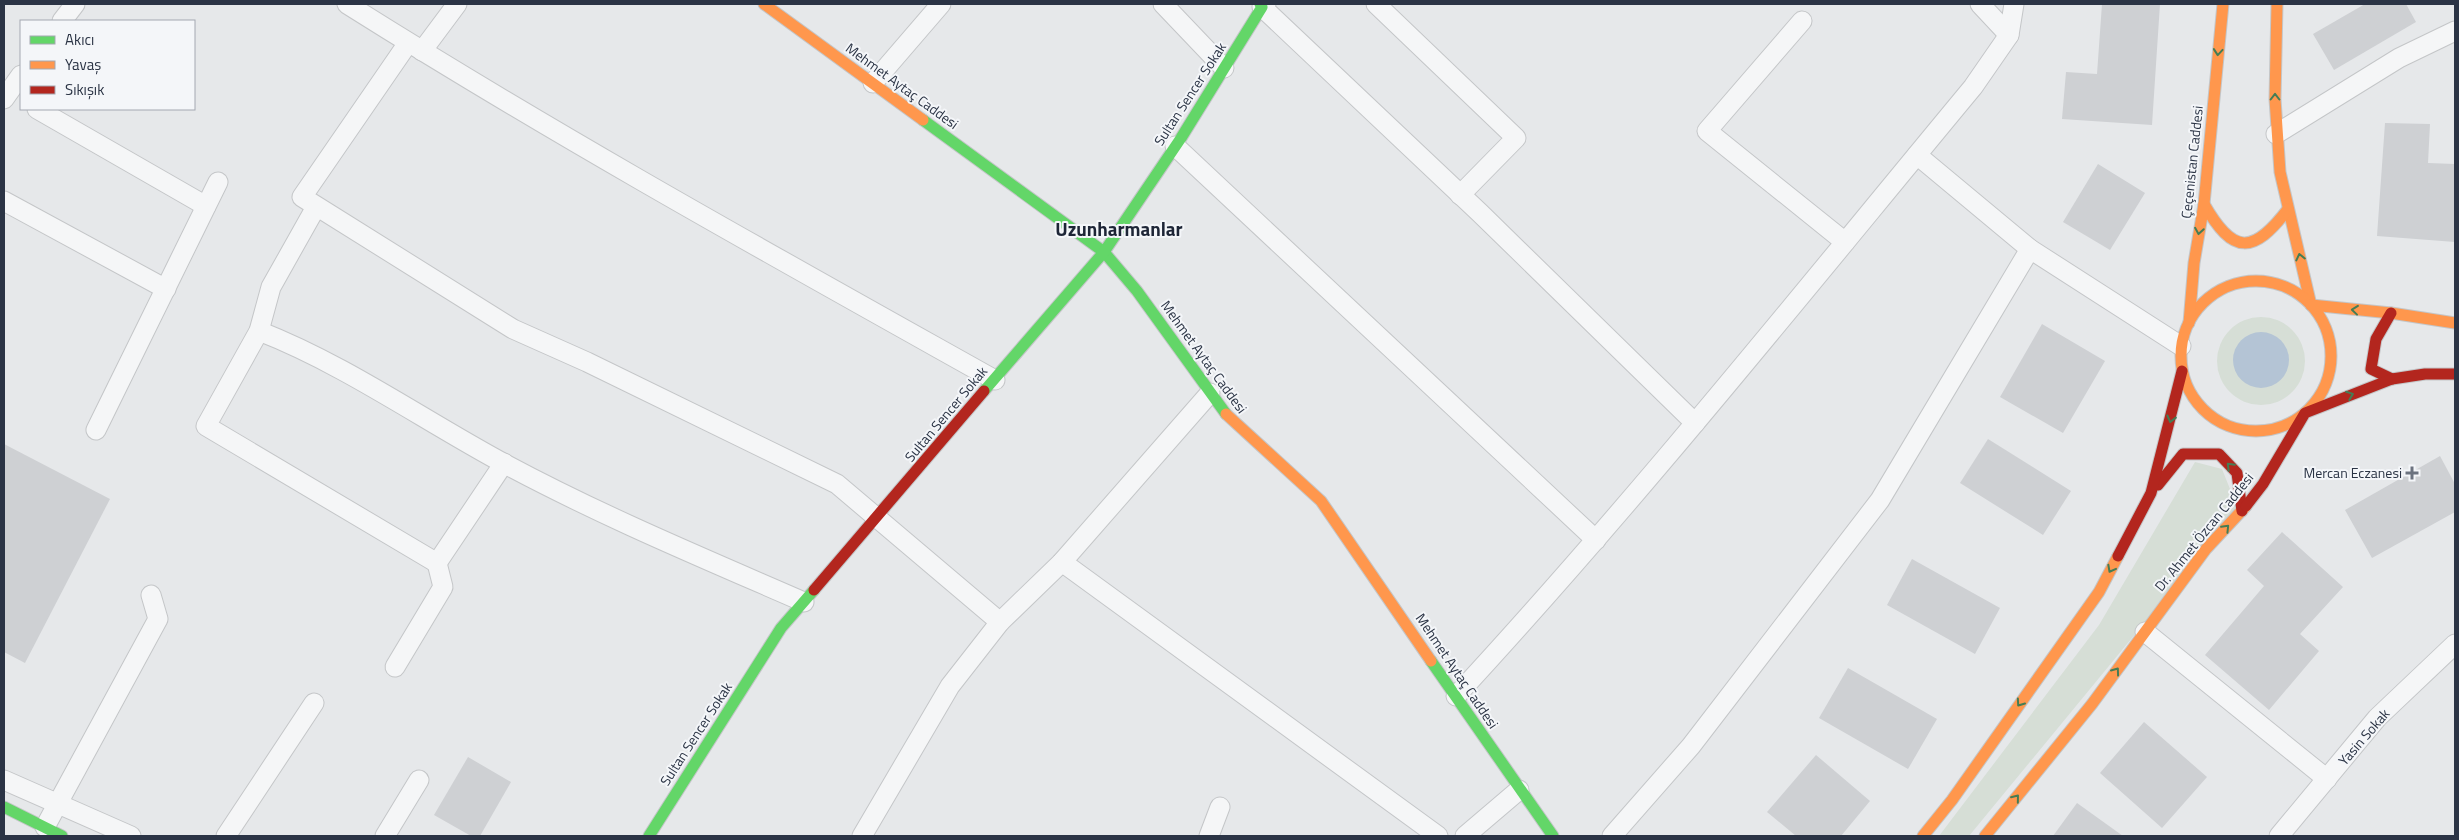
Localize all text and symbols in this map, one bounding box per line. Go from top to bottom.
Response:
legend [20,20,195,110]
text: Akıcı [65,28,94,51]
street label: Mehmet Aytaç Caddesi [841,37,963,134]
street label: Sultan Sencer Sokak [1148,38,1231,149]
one-way arrow [2213,49,2224,57]
text: Yavaş [65,53,101,76]
text: Sıkışık [65,78,104,101]
one-way arrow [2270,93,2280,101]
street label: Çeçenistan Caddesi [2175,104,2208,219]
district label: Uzunharmanlar [1055,214,1183,243]
one-way arrow [2194,228,2205,236]
one-way arrow [2295,253,2306,262]
street label: Mehmet Aytaç Caddesi [1156,296,1253,418]
one-way arrow [2351,305,2359,316]
street label: Sultan Sencer Sokak [899,361,992,466]
one-way arrow [2345,391,2354,402]
one-way arrow [2166,414,2177,423]
one-way arrow [2227,462,2236,471]
place label: Mercan Eczanesi [2304,462,2402,483]
marker: Mercan Eczanesi [2406,467,2418,479]
street label: Dr. Ahmet Özcan Caddesi [2149,468,2258,595]
one-way arrow [2220,525,2229,534]
one-way arrow [2107,564,2117,573]
street label: Mehmet Aytaç Caddesi [1411,609,1504,733]
one-way arrow [2110,667,2119,677]
street label: Sultan Sencer Sokak [654,678,737,789]
one-way arrow [2017,698,2026,707]
street label: Yasin Sokak [2333,703,2394,770]
one-way arrow [2010,795,2018,804]

